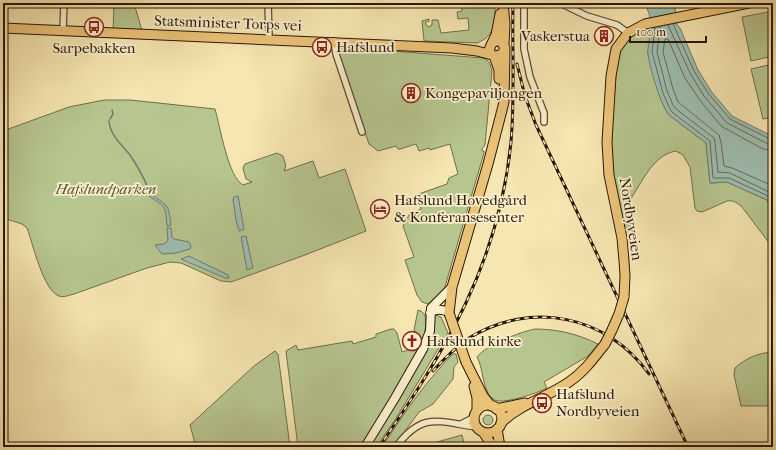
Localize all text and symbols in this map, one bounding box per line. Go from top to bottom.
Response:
street label: Statsminister Torps vei [154,11,303,35]
bus stop icon: Sarpebakken [83,16,105,38]
scale bar [630,18,706,44]
building icon: Vaskerstua [593,25,615,47]
text: 100 m [636,25,666,39]
place label: Vaskerstua [520,27,591,45]
bus stop icon: Hafslund [311,36,333,58]
place label: Hafslund [336,38,395,56]
place label: Sarpebakken [52,39,136,57]
building icon: Kongepaviljongen [400,82,422,104]
place label: Kongepaviljongen [425,84,543,102]
street label: Nordbyveien [616,176,646,262]
park label: Hafslundparken [55,180,156,198]
place label: Hafslund Hovedgård & Konferansesenter [394,191,528,226]
hotel icon: Hafslund Hovedgård & Konferansesenter [369,198,391,220]
church icon: Hafslund kirke [401,330,423,352]
place label: Hafslund kirke [426,332,522,350]
place label: Hafslund Nordbyveien [556,385,640,420]
bus stop icon: Hafslund Nordbyveien [531,392,553,414]

